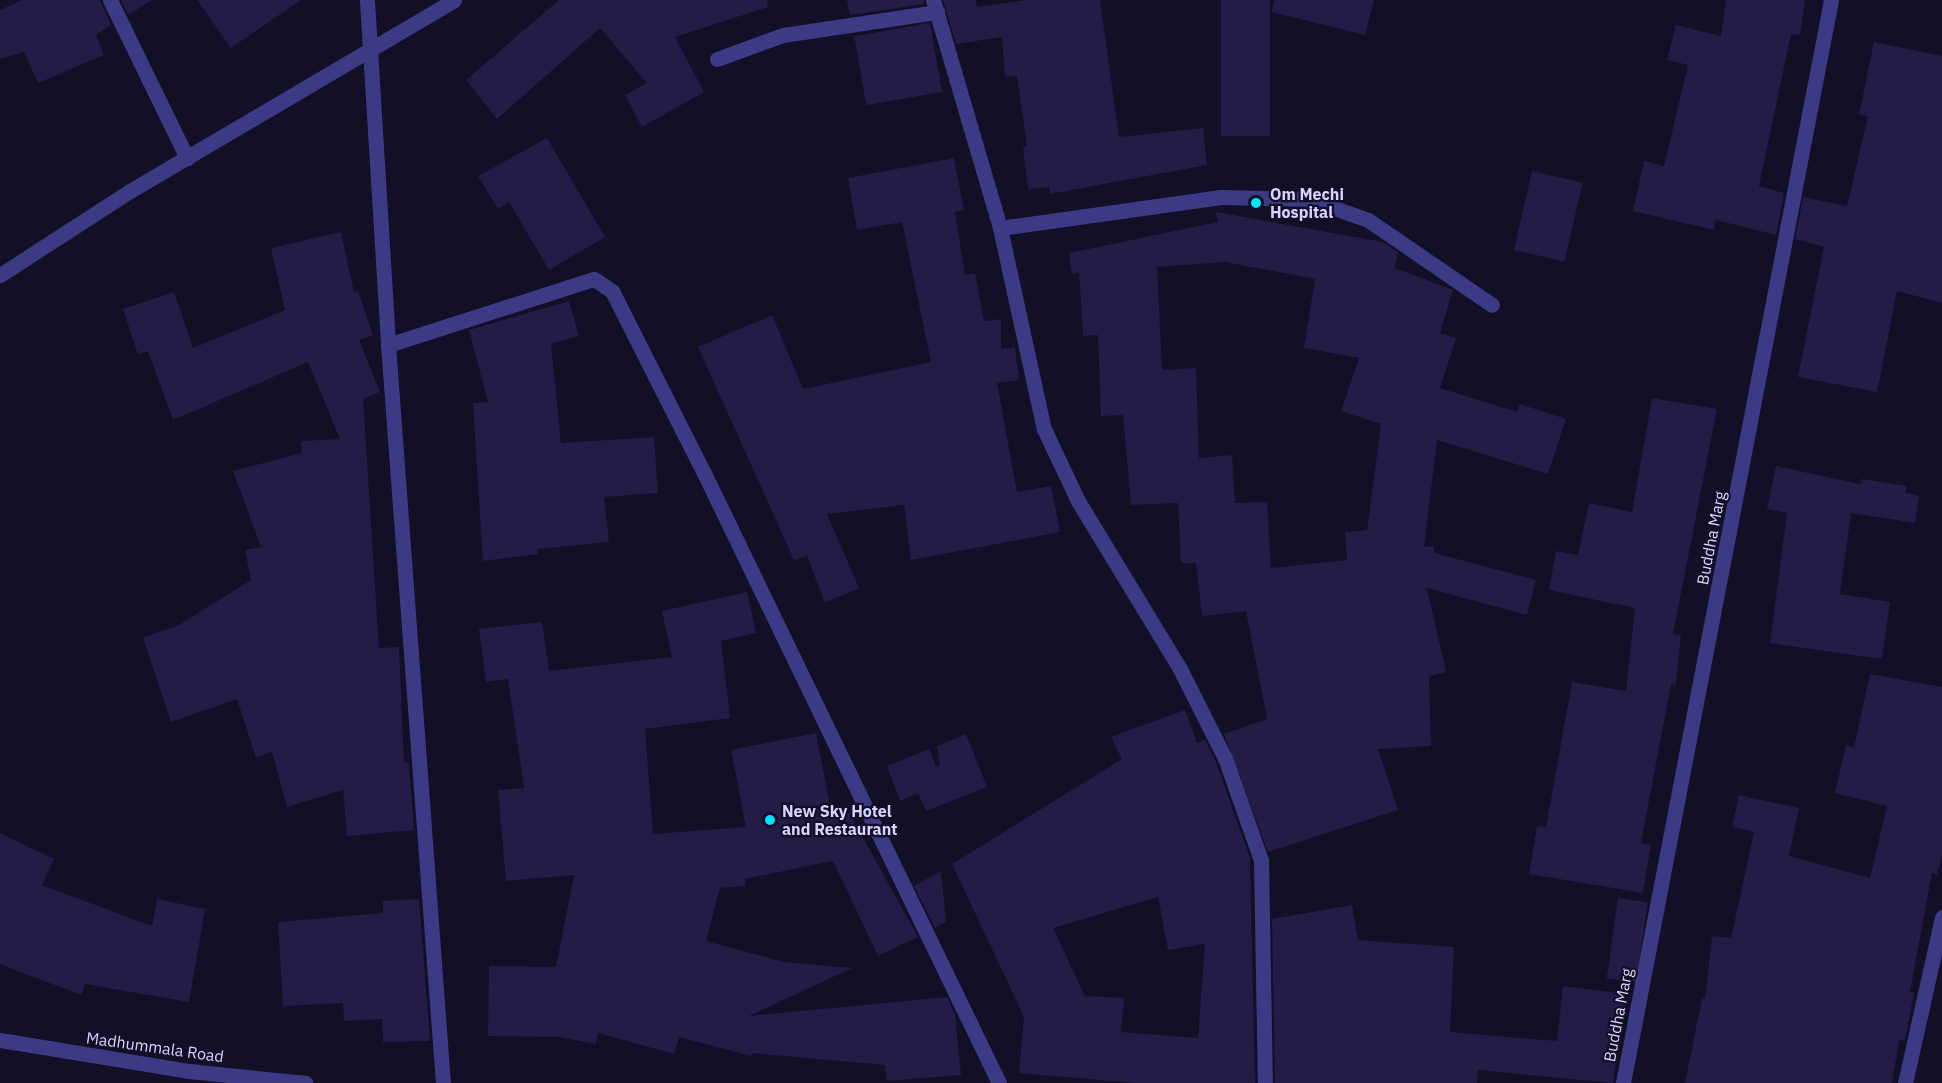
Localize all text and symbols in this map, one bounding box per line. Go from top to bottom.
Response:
place label: Om Mechi Hospital [1270,184,1344,222]
marker: Om Mechi Hospital [1247,194,1265,212]
street label: Buddha Marg [1693,490,1729,586]
place label: New Sky Hotel and Restaurant [782,801,897,839]
marker: New Sky Hotel and Restaurant [763,813,777,827]
street label: Buddha Marg [1600,967,1636,1063]
street label: Madhummala Road [85,1028,225,1066]

